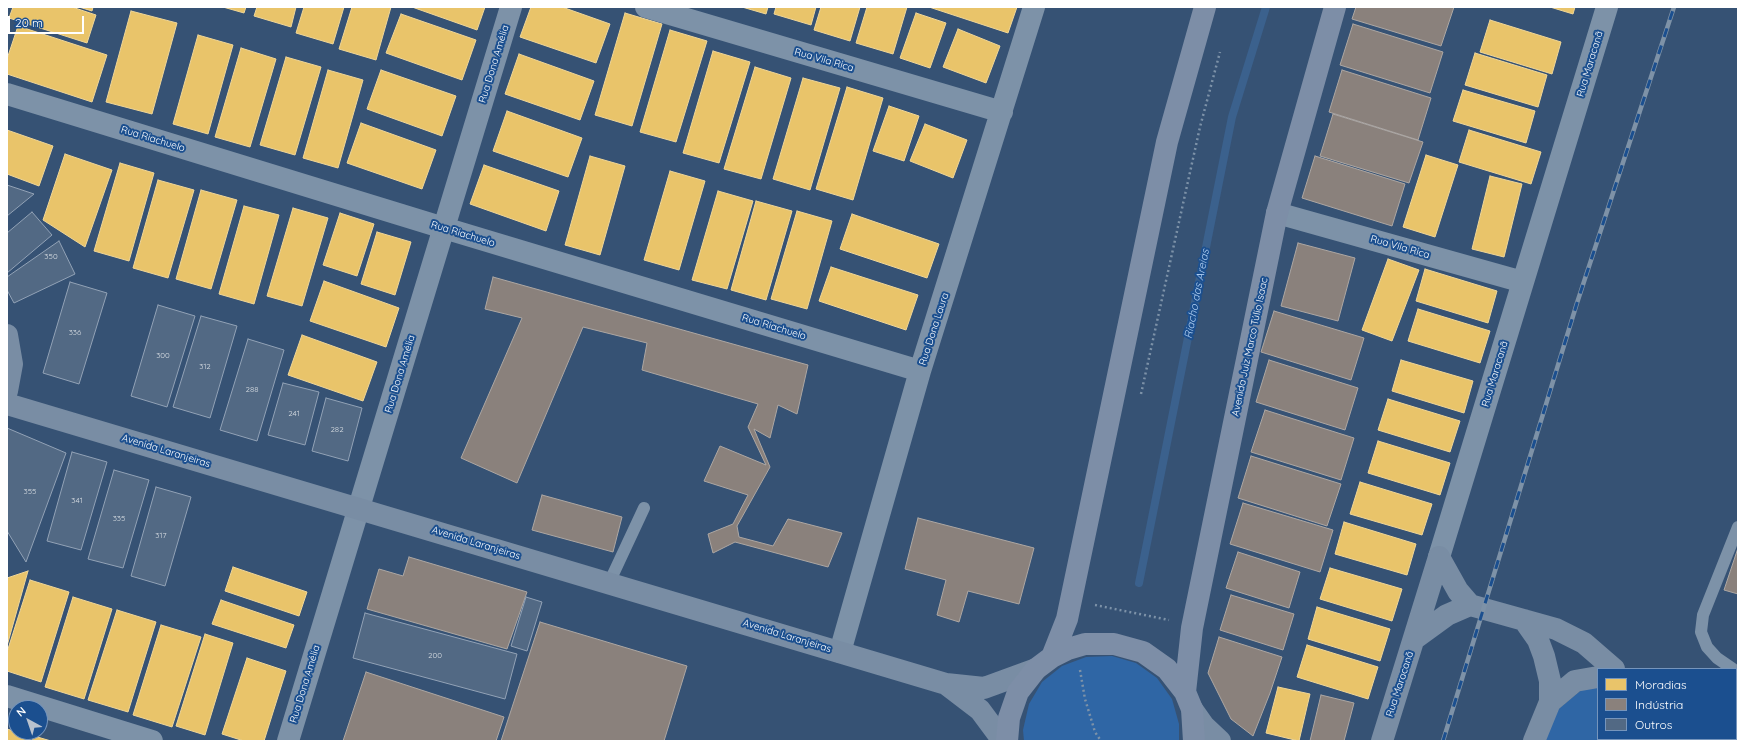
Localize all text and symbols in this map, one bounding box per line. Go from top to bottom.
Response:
scale bar [10,8,86,34]
text: 20 m [15,15,43,30]
street label: Rua Dona Amélia [476,24,512,104]
street label: Rua Maracanã [1574,30,1606,98]
street label: Rua Vila Rica [793,46,855,74]
street label: Rua Riachuelo [119,124,187,154]
street label: Rua Riachuelo [429,219,497,249]
street label: Rua Vila Rica [1369,233,1431,261]
water label: Riacho das Areias [1182,248,1212,340]
house number: 350 [44,252,58,262]
street label: Avenida Juiz Marco Túlio Isaac [1229,277,1271,417]
street label: Rua Dona Laura [917,291,951,367]
street label: Rua Riachuelo [740,312,808,342]
house number: 336 [69,328,81,338]
street label: Rua Dona Amélia [382,334,418,414]
street label: Rua Maracanã [1479,340,1511,408]
house number: 300 [156,351,170,361]
house number: 312 [199,362,211,372]
house number: 288 [245,385,259,395]
house number: 241 [288,409,300,419]
house number: 282 [330,425,344,435]
street label: Avenida Laranjeiras [120,432,212,470]
house number: 355 [24,487,36,497]
house number: 341 [71,496,83,506]
house number: 335 [113,514,125,524]
street label: Avenida Laranjeiras [430,524,522,562]
house number: 317 [155,531,167,541]
street label: Avenida Laranjeiras [741,617,833,655]
street label: Rua Dona Amélia [287,644,323,724]
street label: Rua Maracanã [1384,650,1416,718]
house number: 200 [428,651,442,661]
legend [1597,668,1737,740]
text: Moradias [1635,677,1687,692]
text: Indústria [1635,697,1683,712]
north arrow [8,700,48,740]
text: N [13,704,29,720]
text: Outros [1635,717,1672,732]

